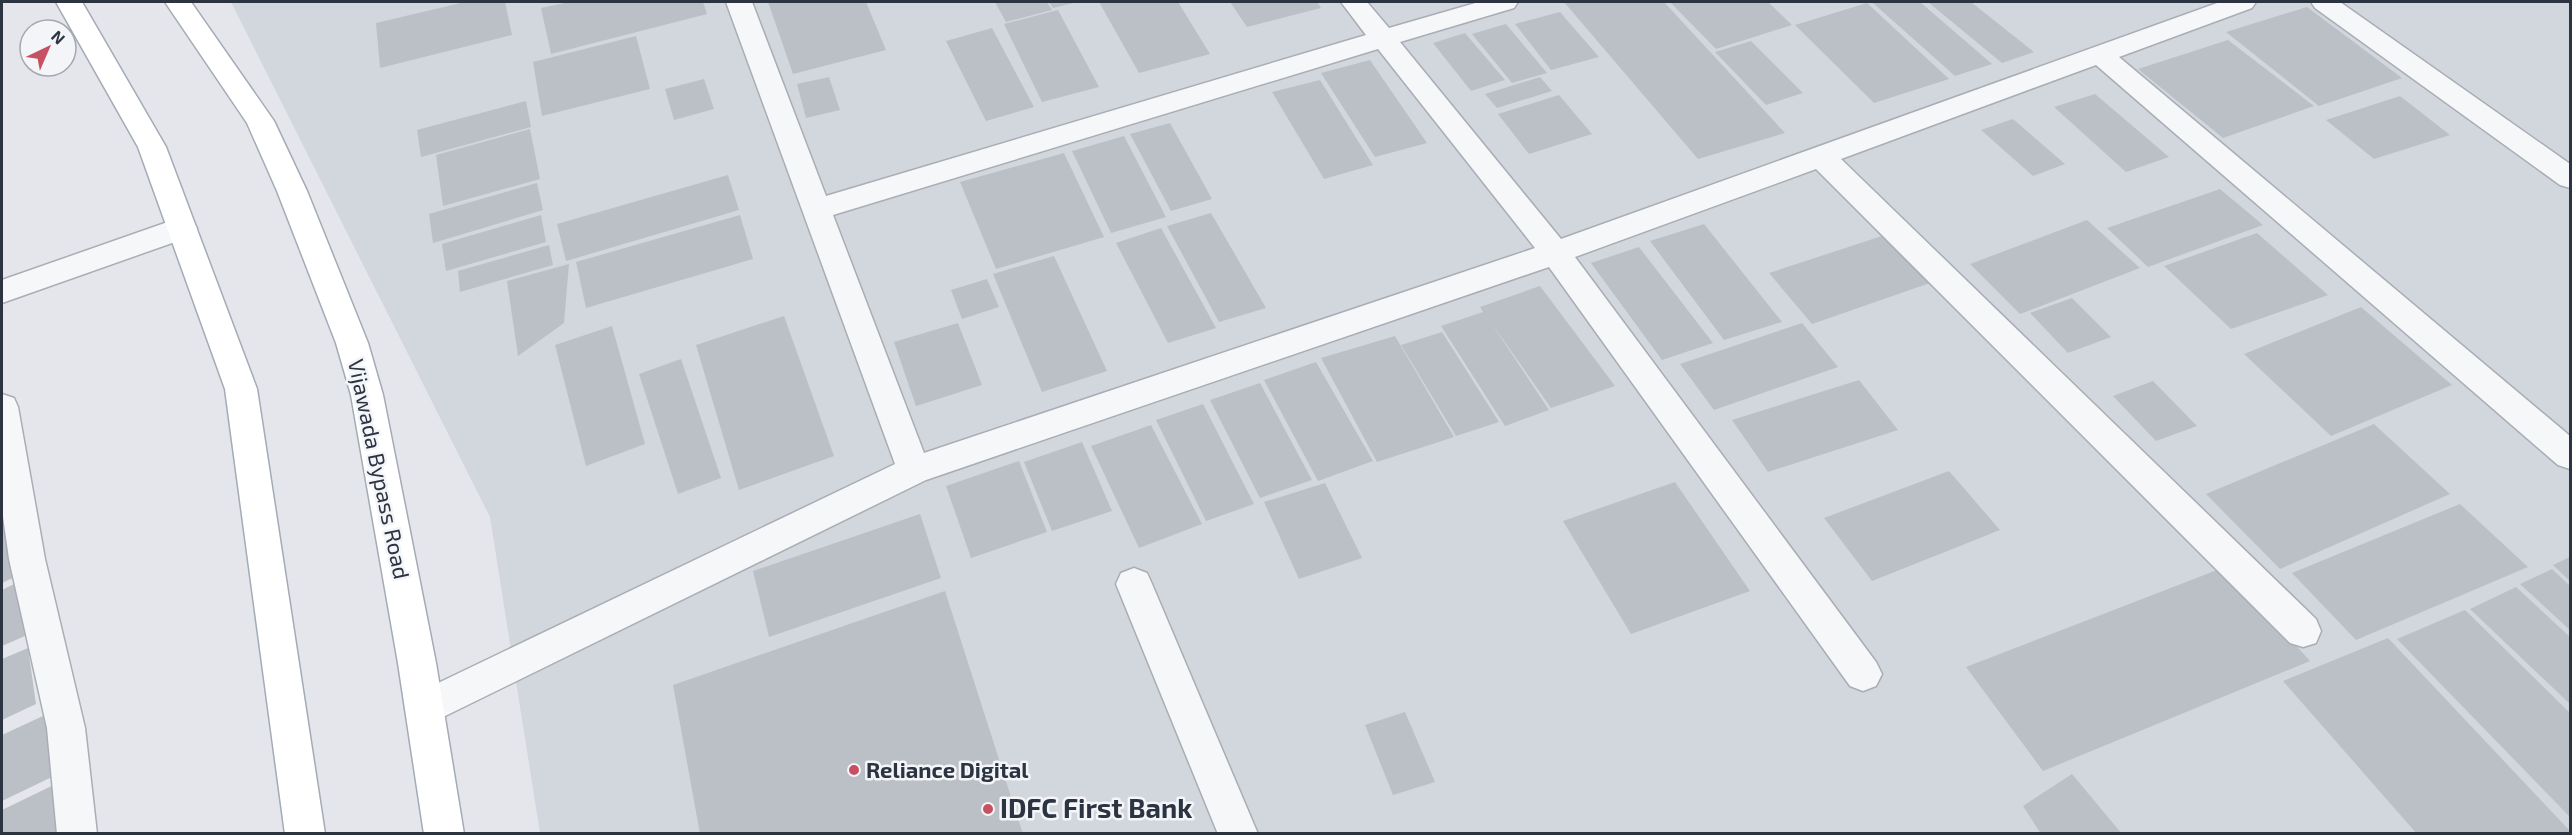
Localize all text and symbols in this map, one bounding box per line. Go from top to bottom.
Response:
north arrow [18,18,78,78]
text: N [48,26,70,48]
street label: Vijawada Bypass Road [343,356,416,581]
place label: Reliance Digital [866,756,1029,782]
marker: Reliance Digital [847,763,861,777]
place label: IDFC First Bank [1000,791,1192,823]
marker: IDFC First Bank [981,802,995,816]

